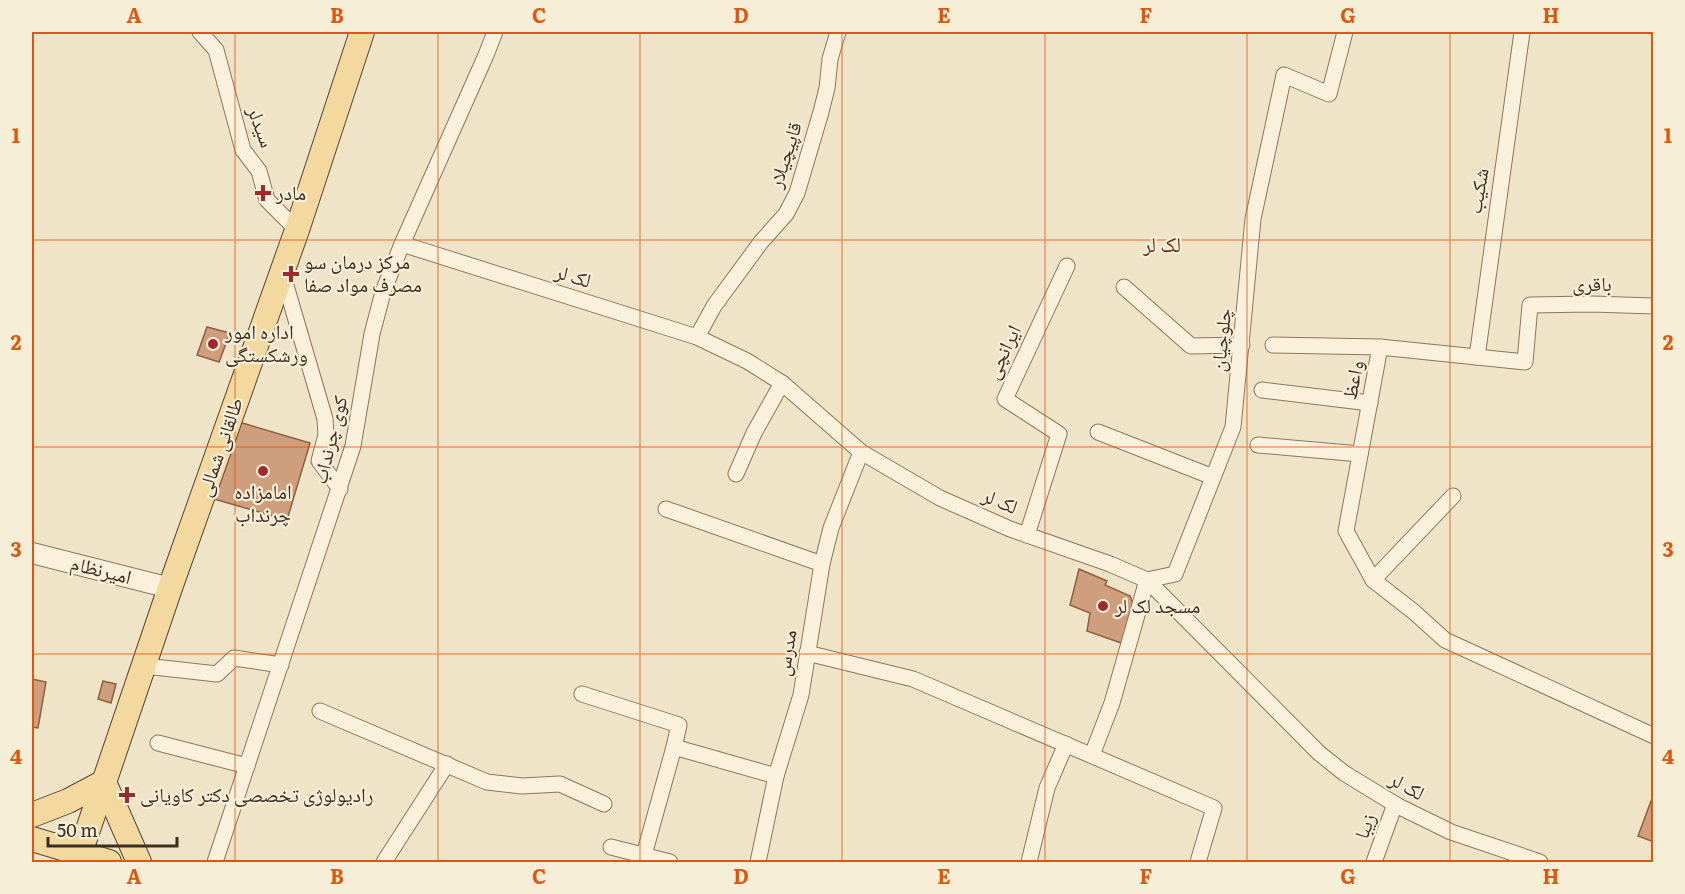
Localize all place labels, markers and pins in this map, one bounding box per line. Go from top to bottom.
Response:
place label: مادر [275,176,306,206]
marker: مادر [254,184,272,202]
place label: مرکز درمان سو مصرف مواد صفا [304,245,422,298]
marker: مرکز درمان سو مصرف مواد صفا [282,265,300,283]
place label: اداره امور ورشکستگی [224,315,308,368]
marker: اداره امور ورشکستگی [206,337,220,351]
marker: امامزاده چرنداب [256,464,270,478]
place label: امامزاده چرنداب [234,475,292,528]
place label: مسجد لک لر [1114,589,1200,619]
marker: مسجد لک لر [1096,599,1110,613]
place label: رادیولوژی تخصصی دکتر کاویانی [140,778,373,808]
marker: رادیولوژی تخصصی دکتر کاویانی [118,786,136,804]

